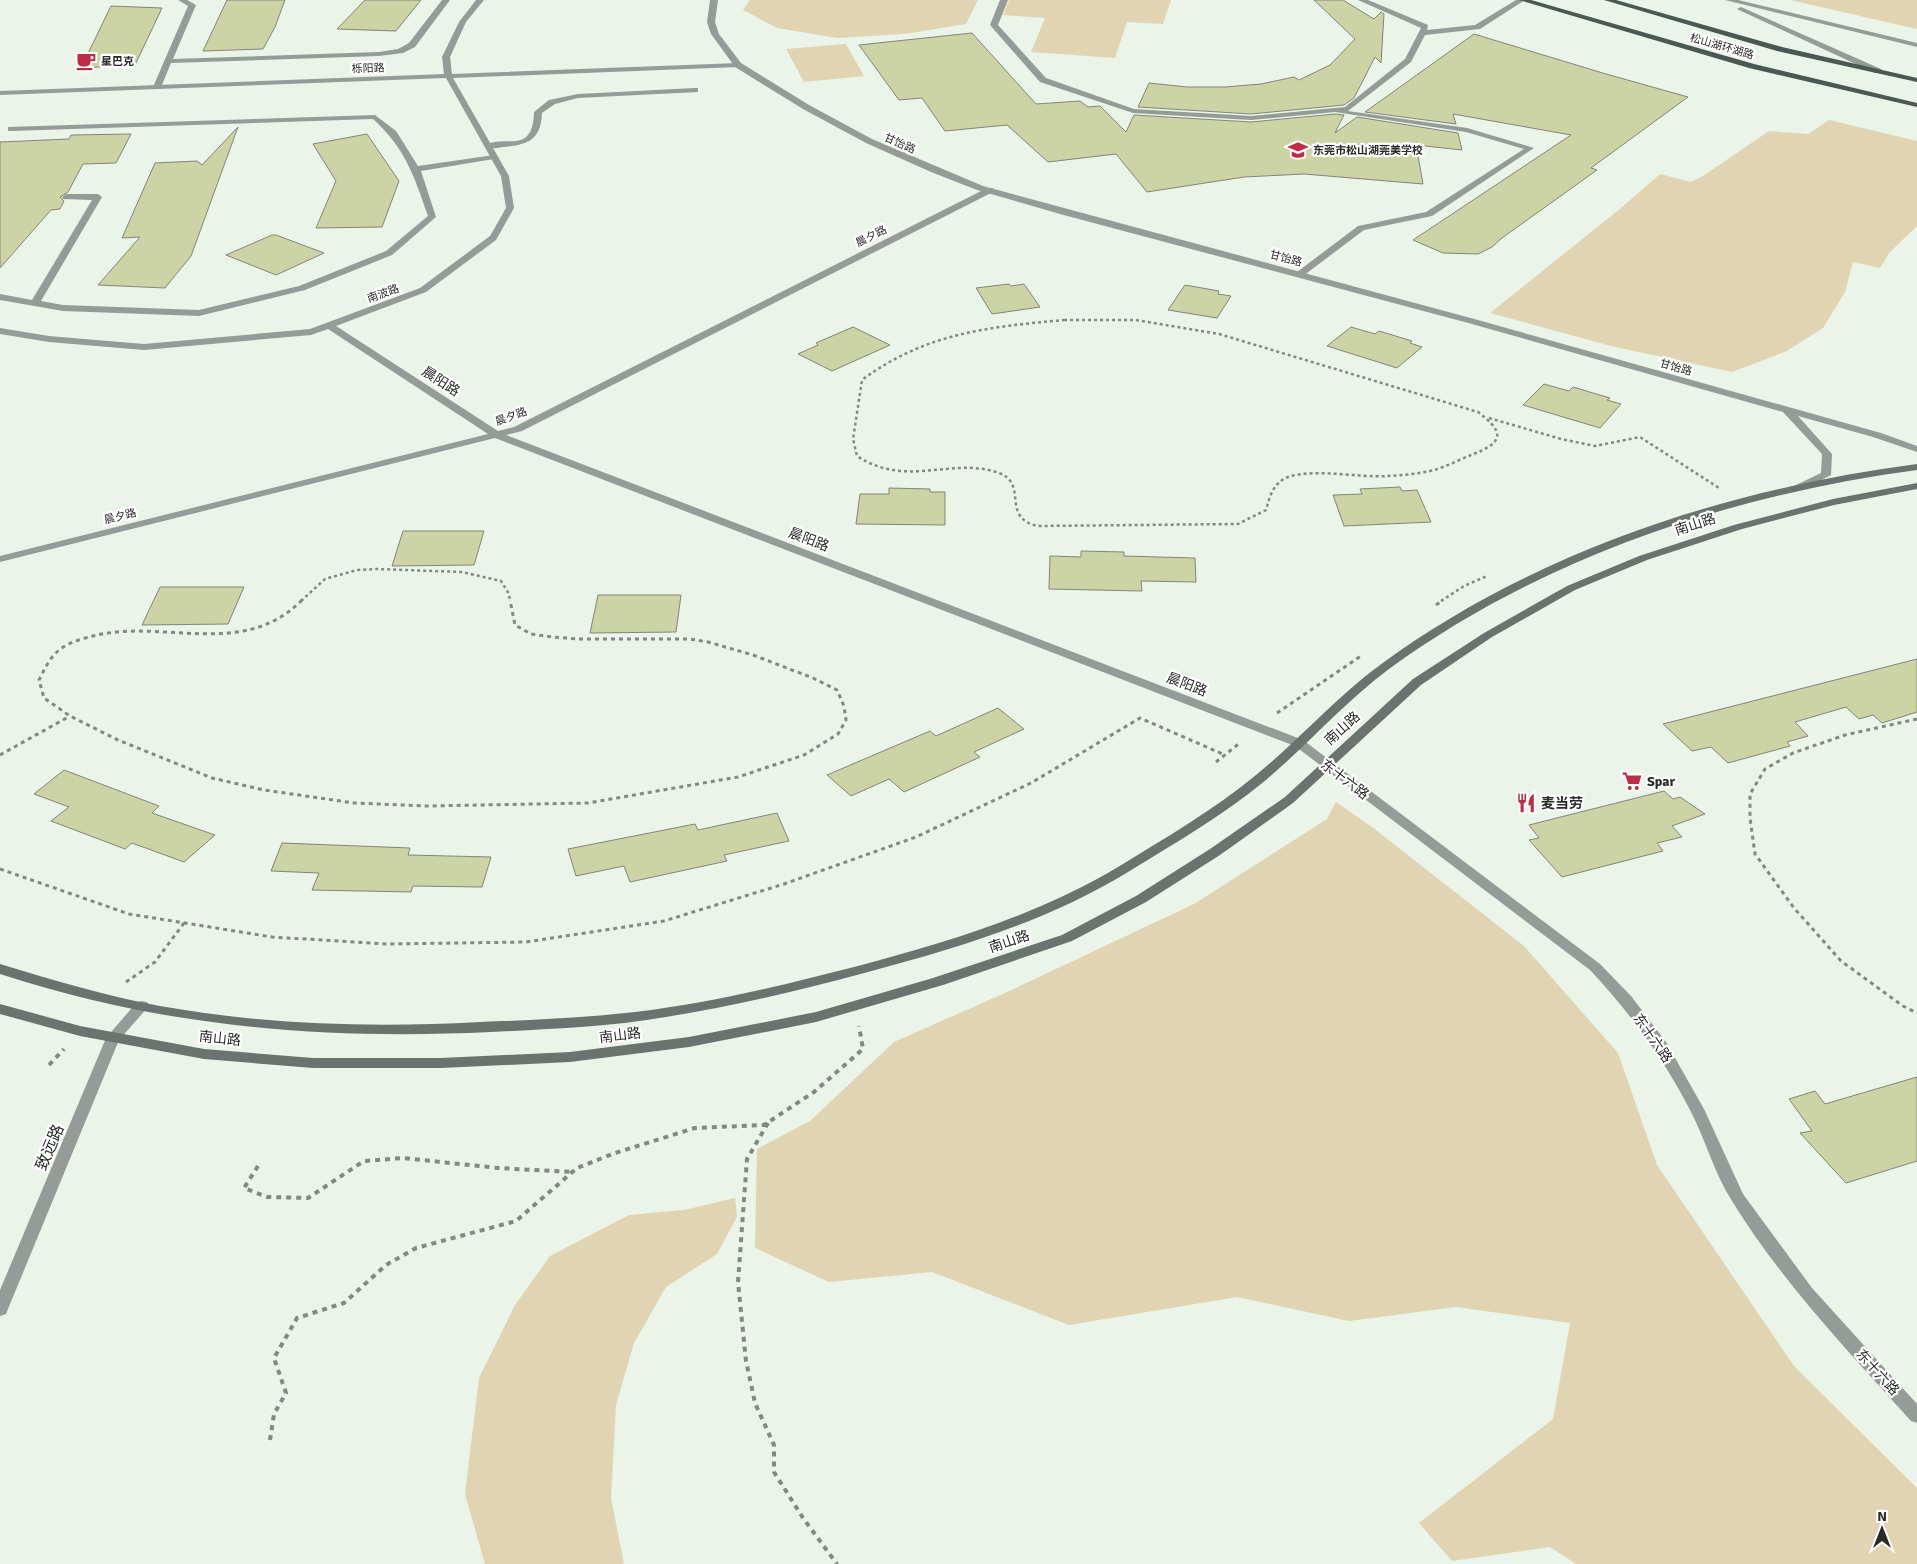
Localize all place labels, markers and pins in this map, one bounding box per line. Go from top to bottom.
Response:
cafe icon: 星巴克 [75,50,97,72]
place label: 星巴克 [101,55,134,68]
school or university icon: 东莞市松山湖莞美学校 [1287,139,1309,161]
place label: 东莞市松山湖莞美学校 [1313,144,1423,157]
supermarket icon: Spar [1621,770,1643,792]
place label: Spar [1647,773,1676,790]
restaurant icon: 麦当劳 [1515,792,1537,814]
place label: 麦当劳 [1541,795,1583,812]

